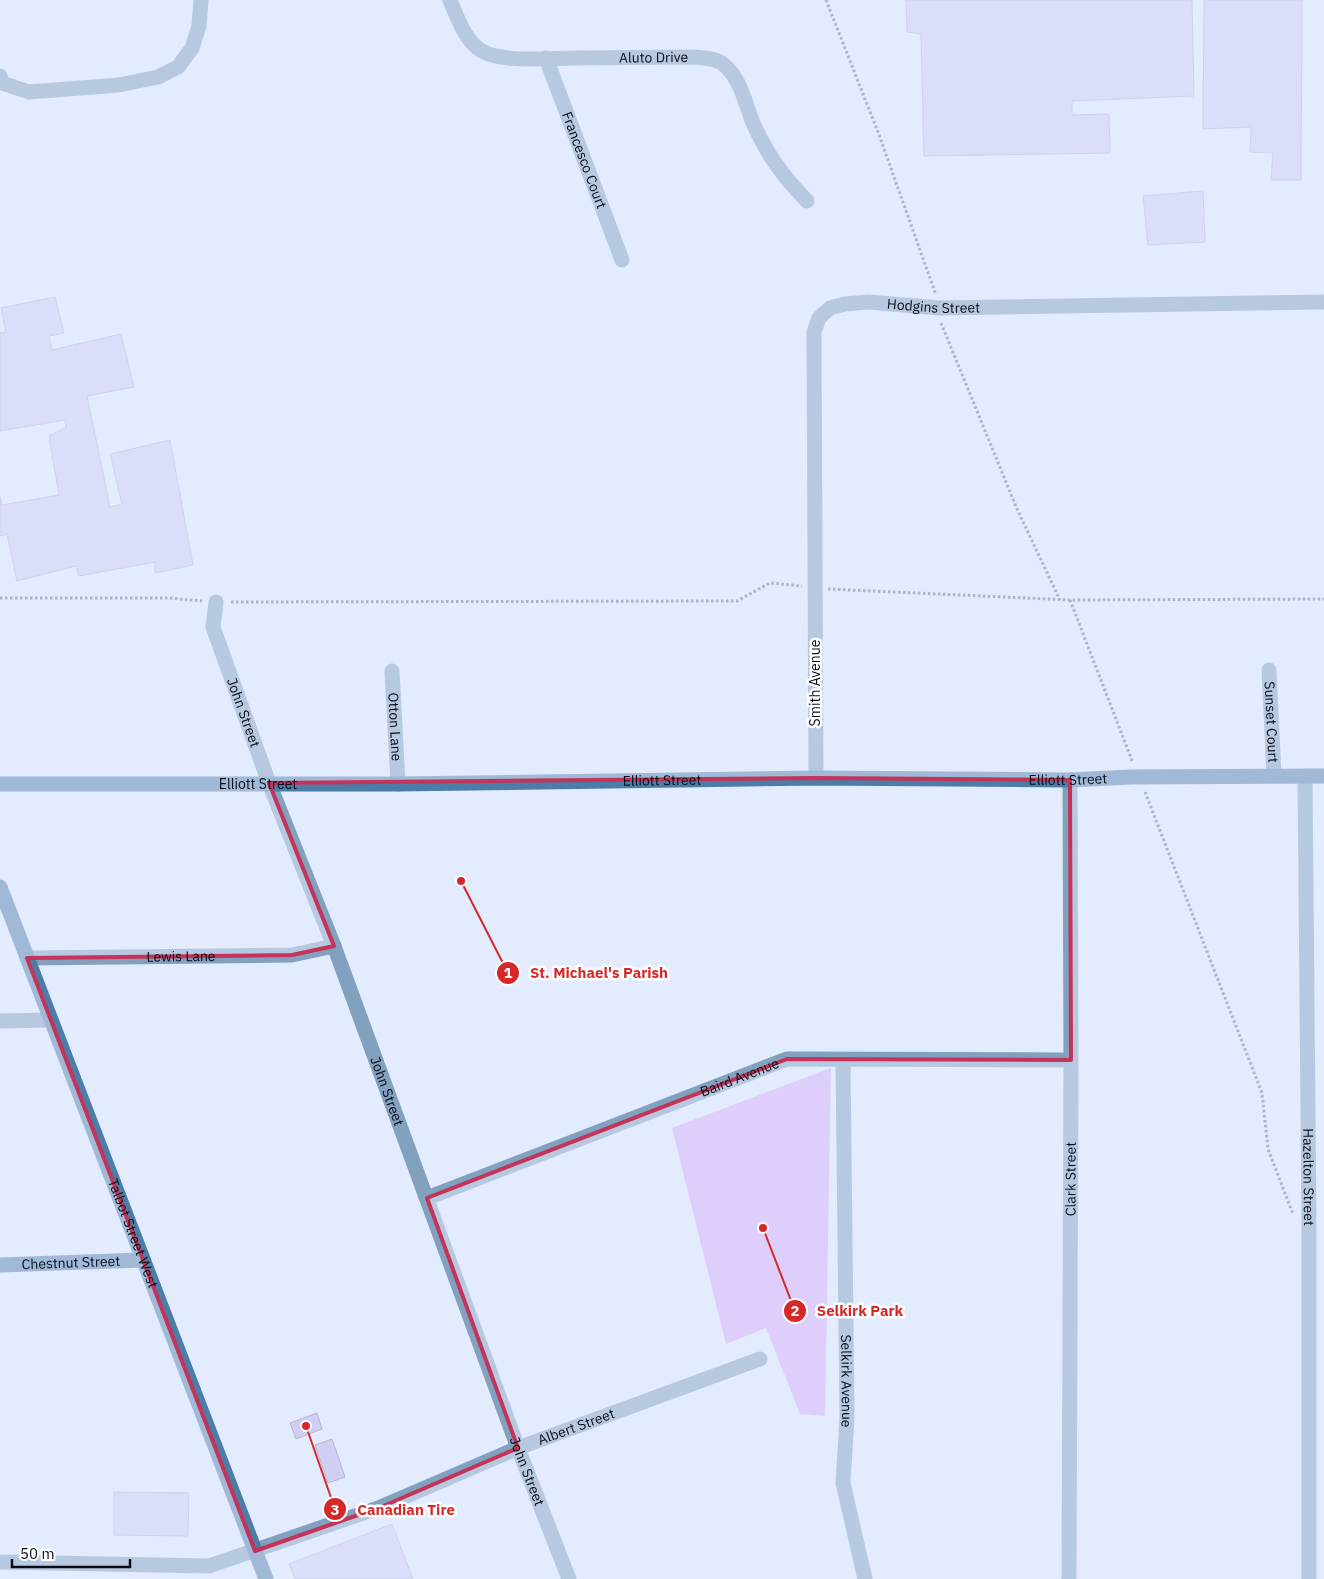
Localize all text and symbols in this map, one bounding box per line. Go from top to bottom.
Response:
street label: Aluto Drive [619,48,689,67]
street label: Francesco Court [558,109,611,211]
street label: Hodgins Street [886,295,980,317]
street label: Smith Avenue [806,639,824,726]
street label: John Street [223,675,264,750]
street label: Sunset Court [1261,681,1282,763]
street label: Otton Lane [384,692,406,762]
street label: Elliott Street [1029,769,1108,789]
street label: Elliott Street [623,771,701,790]
street label: Elliott Street [219,775,297,793]
street label: Lewis Lane [146,947,216,966]
callout: St. Michael's Parish [495,958,678,988]
text: 1 [503,963,513,982]
text: St. Michael's Parish [530,963,668,982]
street label: John Street [366,1054,408,1128]
street label: Baird Avenue [697,1054,782,1101]
street label: Hazelton Street [1299,1128,1318,1226]
street label: Clark Street [1061,1142,1080,1216]
street label: Talbot Street West [104,1176,162,1291]
street label: Chestnut Street [21,1252,121,1273]
callout: Selkirk Park [782,1296,913,1326]
text: 2 [790,1301,800,1320]
text: Selkirk Park [817,1301,904,1320]
street label: Selkirk Avenue [837,1334,856,1428]
street label: Albert Street [535,1404,617,1449]
street label: John Street [506,1434,549,1508]
callout: Canadian Tire [322,1494,465,1524]
text: 3 [330,1500,340,1519]
text: Canadian Tire [357,1500,455,1519]
scale bar [12,1536,130,1568]
text: 50 m [20,1544,55,1563]

